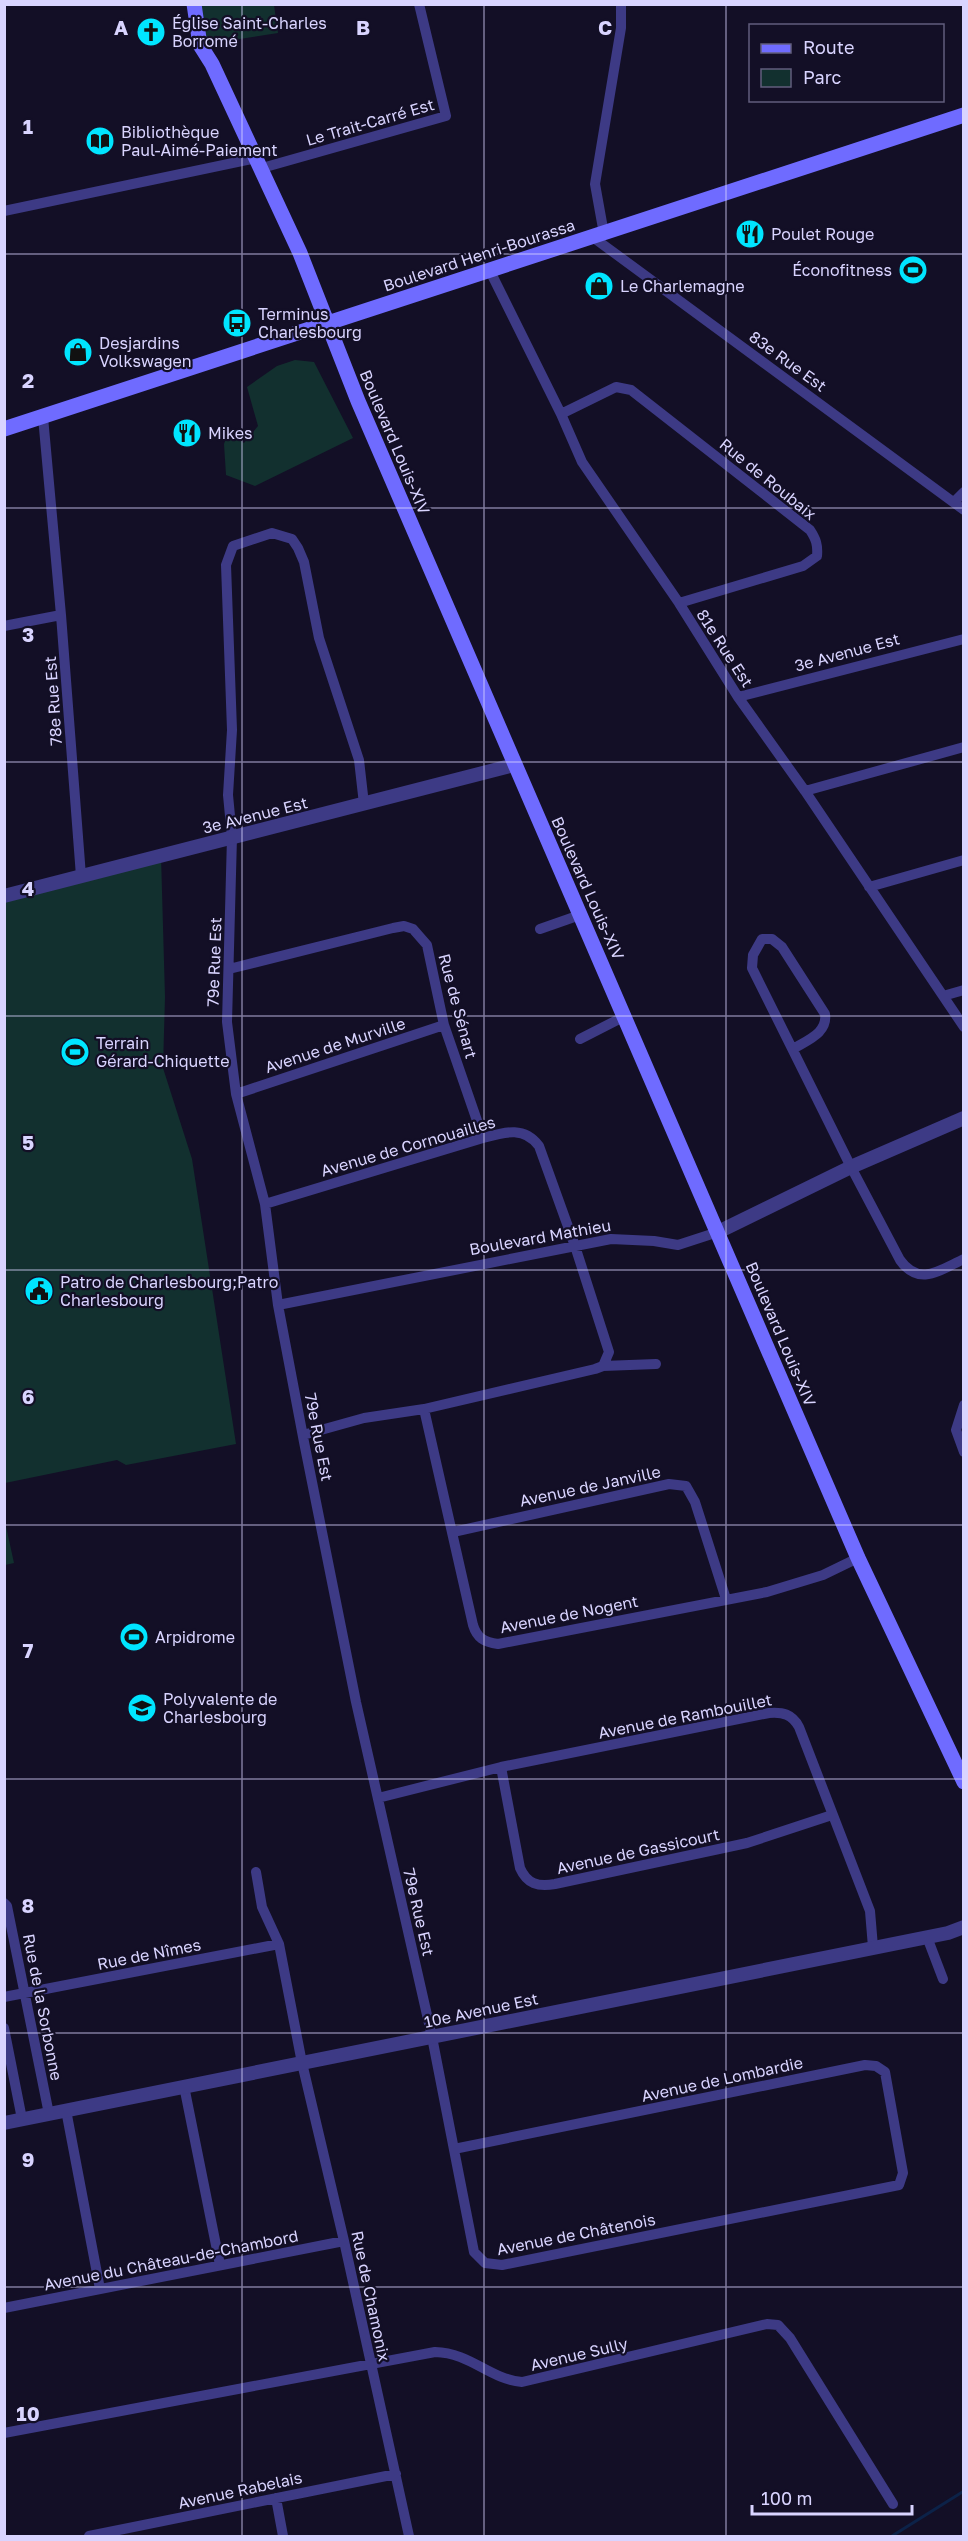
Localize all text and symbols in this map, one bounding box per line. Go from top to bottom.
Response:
place label: Église Saint-Charles Borromé [172,13,327,51]
text: A [114,15,128,39]
text: B [356,15,370,39]
text: C [598,15,612,39]
church icon: Église Saint-Charles Borromé [135,16,167,48]
legend [749,24,944,102]
text: Route [803,36,854,58]
text: Parc [803,66,842,88]
street label: Le Trait-Carré Est [304,94,436,150]
text: 1 [23,114,33,138]
place label: Bibliothèque Paul-Aimé-Paiement [121,122,278,160]
library icon: Bibliothèque Paul-Aimé-Paiement [84,125,116,157]
street label: Boulevard Henri-Bourassa [381,215,577,295]
restaurant icon: Poulet Rouge [734,218,766,250]
place label: Poulet Rouge [771,224,874,244]
sports icon: Éconofitness [897,254,929,286]
place label: Éconofitness [792,260,892,280]
shop icon: Le Charlemagne [583,270,615,302]
place label: Le Charlemagne [620,276,745,296]
place label: Terminus Charlesbourg [258,304,362,342]
bus stop icon: Terminus Charlesbourg [221,307,253,339]
street label: 83e Rue Est [745,326,831,396]
place label: Desjardins Volkswagen [99,333,192,371]
shop icon: Desjardins Volkswagen [62,336,94,368]
street label: Boulevard Louis-XIV [356,367,435,517]
text: 2 [22,368,34,392]
restaurant icon: Mikes [171,417,203,449]
place label: Mikes [208,423,253,443]
street label: Rue de Roubaix [716,434,821,524]
street label: 81e Rue Est [692,605,758,691]
text: 3 [22,622,34,646]
street label: 3e Avenue Est [792,628,902,676]
street label: 78e Rue Est [40,656,66,746]
street label: 3e Avenue Est [200,792,310,838]
street label: Boulevard Louis-XIV [547,813,629,963]
text: 4 [22,876,34,900]
street label: 79e Rue Est [202,917,226,1007]
street label: Rue de Sénart [434,951,482,1061]
street label: Avenue de Murville [262,1013,408,1077]
place label: Terrain Gérard-Chiquette [96,1033,229,1071]
sports icon: Terrain Gérard-Chiquette [59,1036,91,1068]
street label: Avenue de Cornouailles [318,1111,498,1181]
text: 5 [22,1130,34,1154]
street label: Boulevard Mathieu [468,1215,612,1259]
street label: Boulevard Louis-XIV [742,1259,821,1409]
place label: Patro de Charlesbourg;Patro Charlesbourg [60,1272,278,1310]
public building icon: Patro de Charlesbourg;Patro Charlesbourg [23,1275,55,1307]
text: 6 [22,1384,34,1408]
street label: 79e Rue Est [301,1391,337,1483]
street label: Avenue de Janville [518,1461,662,1511]
street label: Avenue de Nogent [498,1591,640,1637]
sports icon: Arpidrome [118,1621,150,1653]
place label: Arpidrome [155,1627,235,1647]
text: 7 [23,1638,34,1662]
place label: Polyvalente de Charlesbourg [163,1689,277,1727]
street label: Avenue de Rambouillet [596,1689,774,1743]
school or university icon: Polyvalente de Charlesbourg [126,1692,158,1724]
street label: Avenue de Gassicourt [555,1824,721,1878]
street label: 79e Rue Est [399,1866,439,1958]
text: 8 [22,1893,34,1917]
street label: Rue de la Sorbonne [19,1932,67,2082]
street label: Rue de Nîmes [95,1934,203,1974]
street label: 10e Avenue Est [422,1988,540,2032]
street label: Avenue de Lombardie [639,2052,805,2106]
text: 9 [22,2147,34,2171]
street label: Avenue de Châtenois [495,2209,657,2259]
street label: Avenue du Château-de-Chambord [42,2226,300,2294]
street label: Rue de Chamonix [347,2229,395,2363]
street label: Avenue Sully [528,2333,630,2375]
text: 10 [16,2401,40,2425]
street label: Avenue Rabelais [176,2467,304,2513]
scale bar [752,2478,912,2516]
text: 100 m [761,2487,812,2509]

